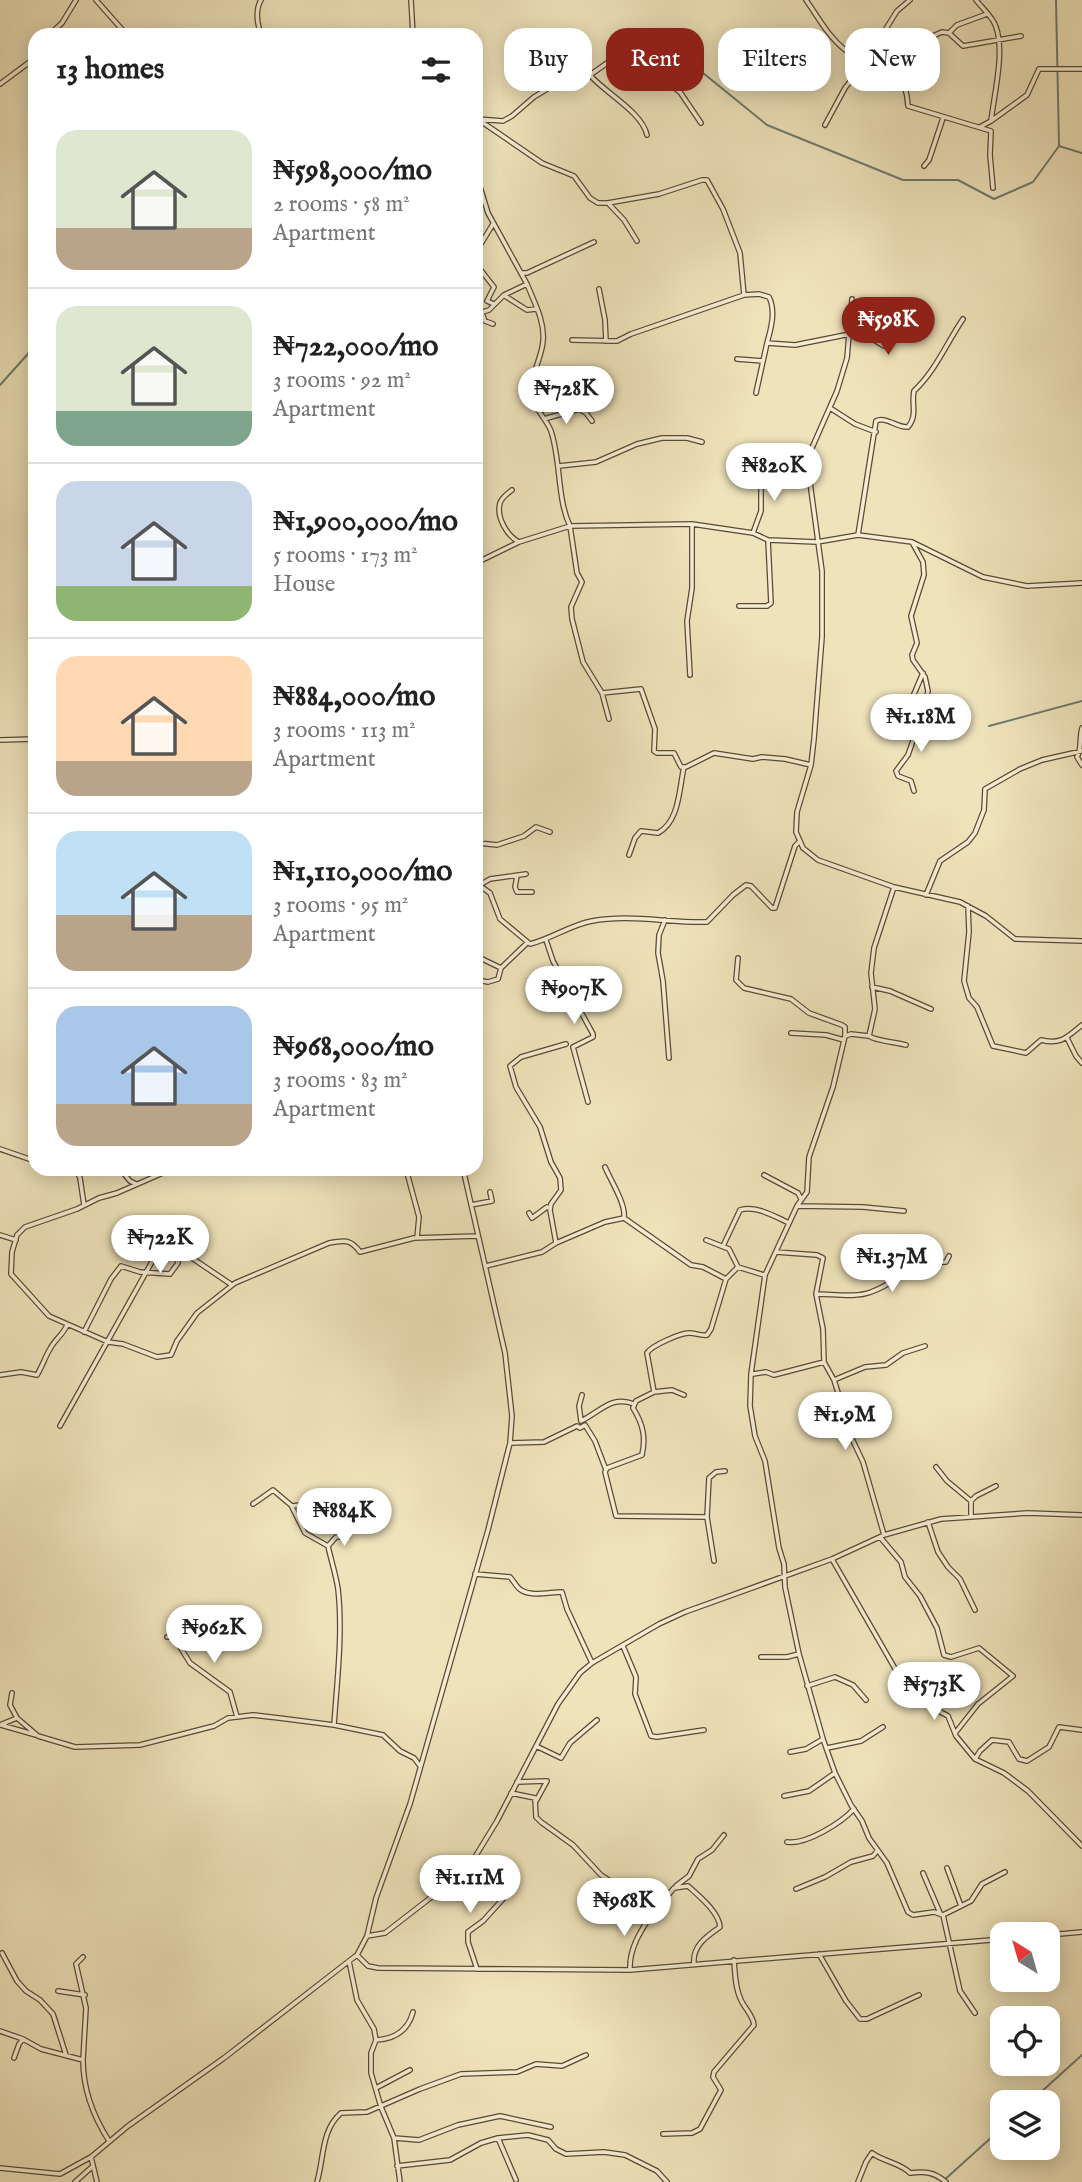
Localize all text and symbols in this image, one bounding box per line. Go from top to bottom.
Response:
chip: Buy [504,28,592,91]
chip: Rent [606,28,704,91]
chip: Filters [718,28,831,91]
chip: New [845,28,940,91]
text: 13 homes [56,51,164,89]
icon: filters [417,51,455,89]
text: ₦598,000/mo [273,152,432,190]
icon: home [112,158,196,242]
text: 2 rooms · 58 m² [273,190,410,219]
text: Apartment [273,219,376,248]
pin: ₦598K [839,298,937,357]
text: ₦598K [858,305,918,334]
text: ₦722,000/mo [273,328,439,366]
icon: home [112,334,196,418]
text: 3 rooms · 92 m² [273,366,411,395]
pin: ₦728K [517,366,615,426]
text: ₦728K [534,374,598,403]
text: Apartment [273,395,376,424]
pin: ₦820K [725,444,823,503]
text: ₦820K [742,451,806,480]
text: ₦1,900,000/mo [273,503,458,541]
icon: home [112,509,196,593]
text: 5 rooms · 173 m² [273,541,418,570]
text: House [273,570,335,599]
text: ₦884,000/mo [273,678,435,716]
icon: home [112,684,196,768]
pin: ₦1.18M [864,694,978,754]
text: ₦1.18M [886,702,956,731]
text: 3 rooms · 113 m² [273,716,416,745]
text: Apartment [273,745,376,774]
text: ₦1,110,000/mo [273,853,452,891]
icon: home [112,859,196,943]
text: 3 rooms · 95 m² [273,891,408,920]
text: Apartment [273,920,376,949]
pin: ₦907K [525,967,623,1026]
text: ₦907K [541,974,607,1003]
text: ₦968,000/mo [273,1028,434,1066]
icon: home [112,1034,196,1118]
text: 3 rooms · 83 m² [273,1066,408,1095]
text: Apartment [273,1095,376,1124]
pin: ₦722K [111,1216,209,1275]
text: ₦722K [127,1223,193,1252]
pin: ₦1.37M [835,1234,949,1294]
text: ₦1.37M [856,1242,928,1271]
pin: ₦1.9M [796,1392,894,1452]
text: ₦1.9M [814,1400,876,1429]
pin: ₦884K [295,1488,393,1548]
text: ₦884K [313,1496,375,1525]
pin: ₦962K [165,1606,263,1665]
text: ₦962K [182,1613,246,1642]
pin: ₦573K [885,1662,983,1722]
text: ₦573K [904,1670,964,1699]
pin: ₦1.11M [413,1856,527,1915]
text: ₦1.11M [436,1863,504,1892]
pin: ₦968K [575,1878,673,1938]
text: ₦968K [593,1886,655,1915]
north arrow [990,1922,1060,1992]
map controls [990,1922,1060,2160]
button: locate [990,2006,1060,2076]
button: layers [990,2090,1060,2160]

